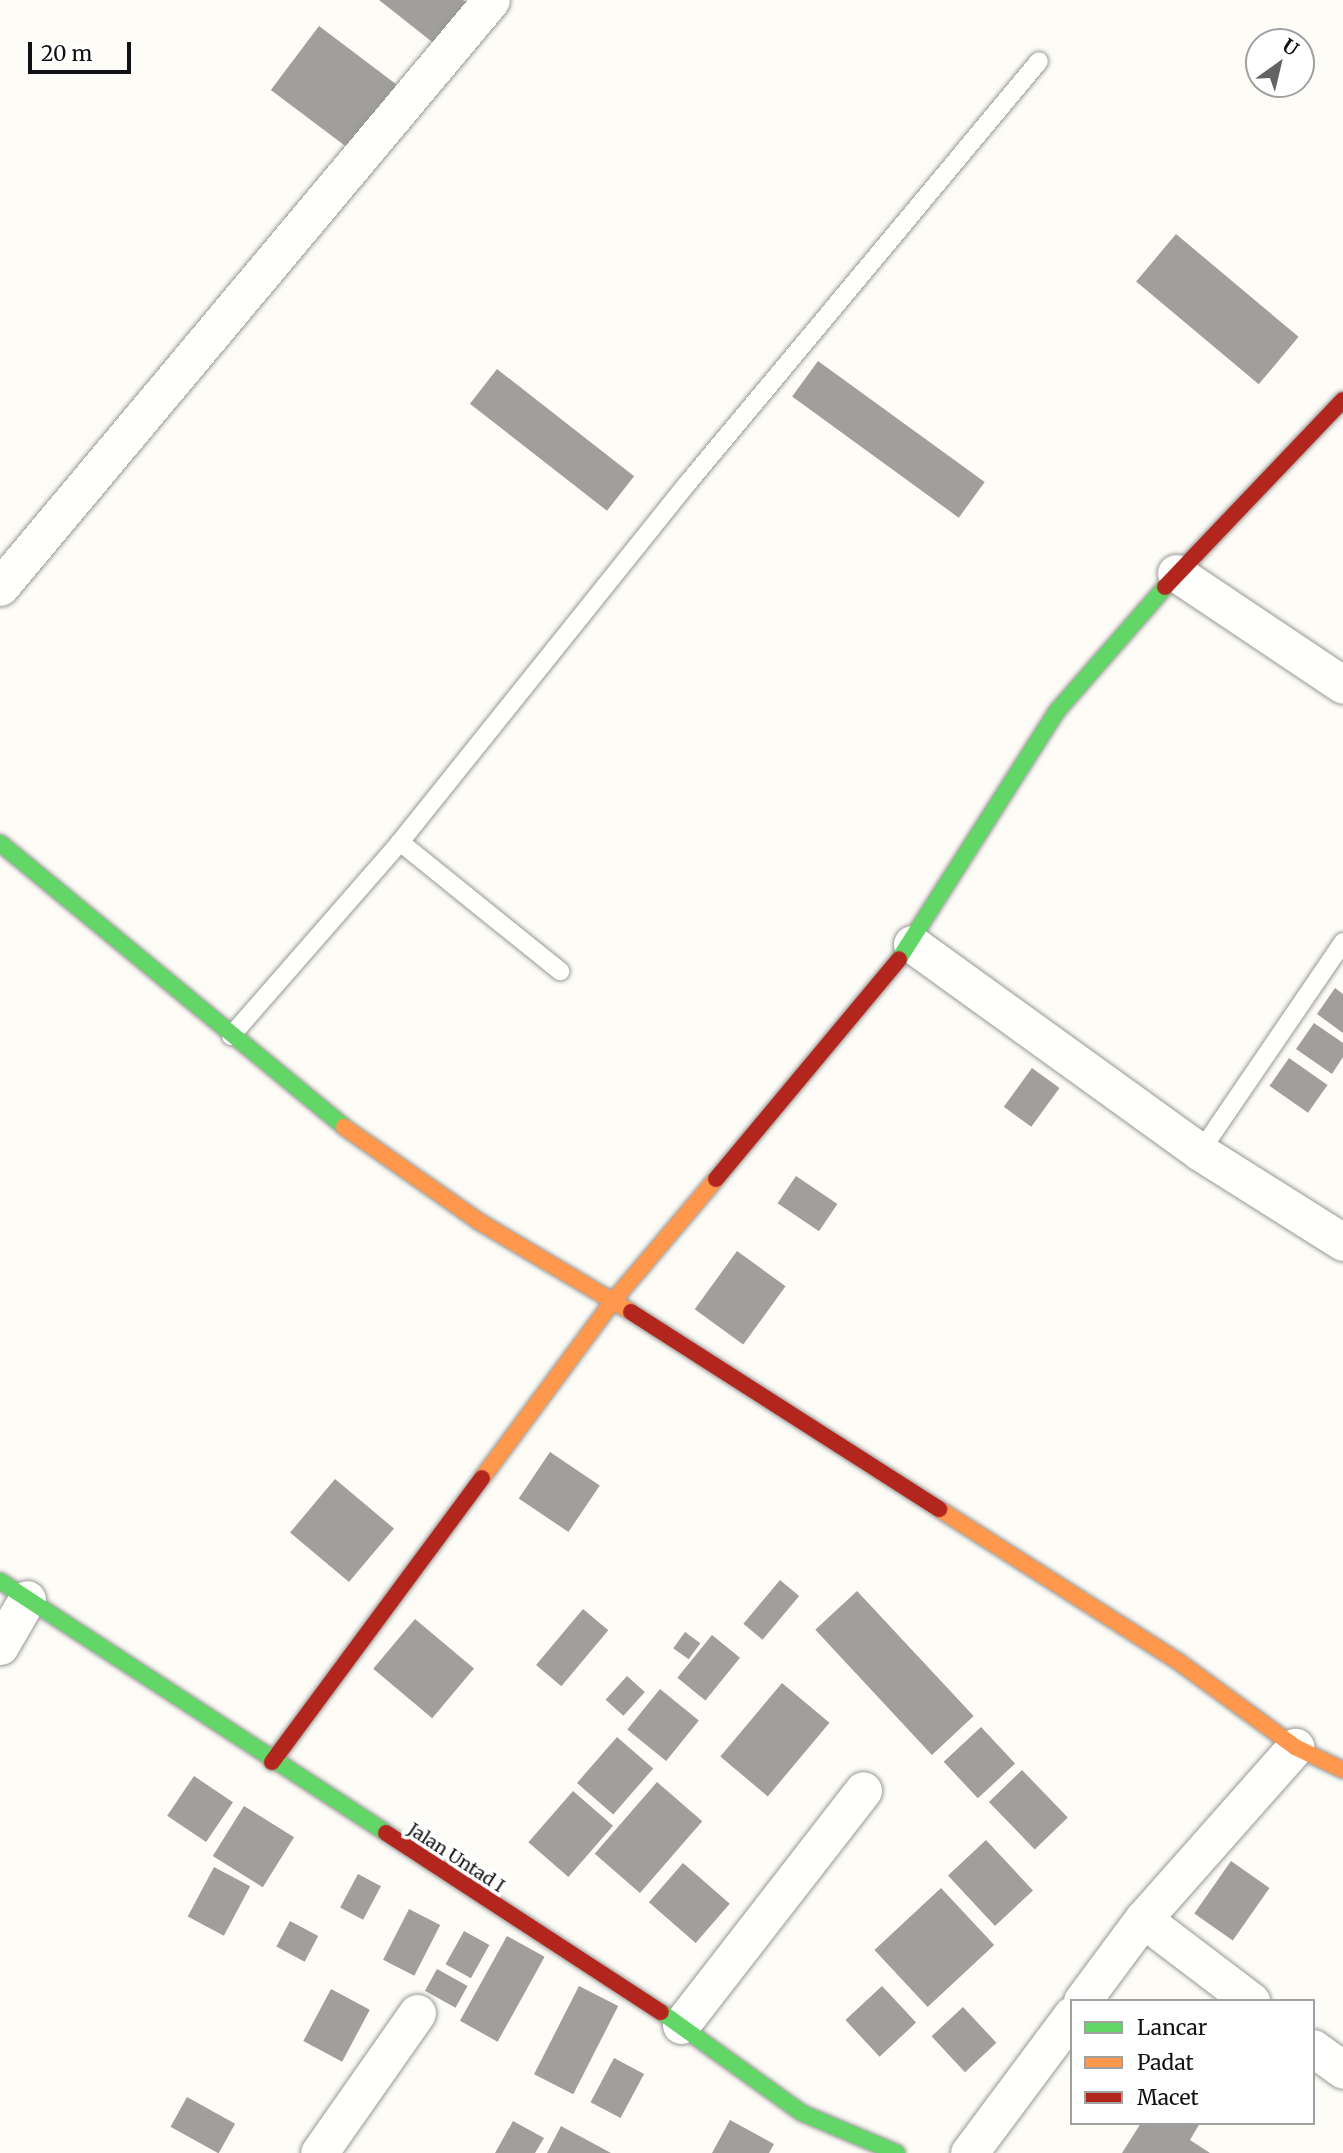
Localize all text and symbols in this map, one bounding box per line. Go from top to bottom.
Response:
scale bar [32,28,135,72]
north arrow [1245,28,1315,98]
text: U [1278,33,1303,61]
text: 20 m [41,40,92,67]
street label: Jalan Untad I [404,1819,508,1897]
legend [1070,1999,1315,2125]
text: Lancar [1137,2014,1207,2041]
text: Padat [1137,2049,1194,2076]
text: Macet [1137,2084,1199,2111]

